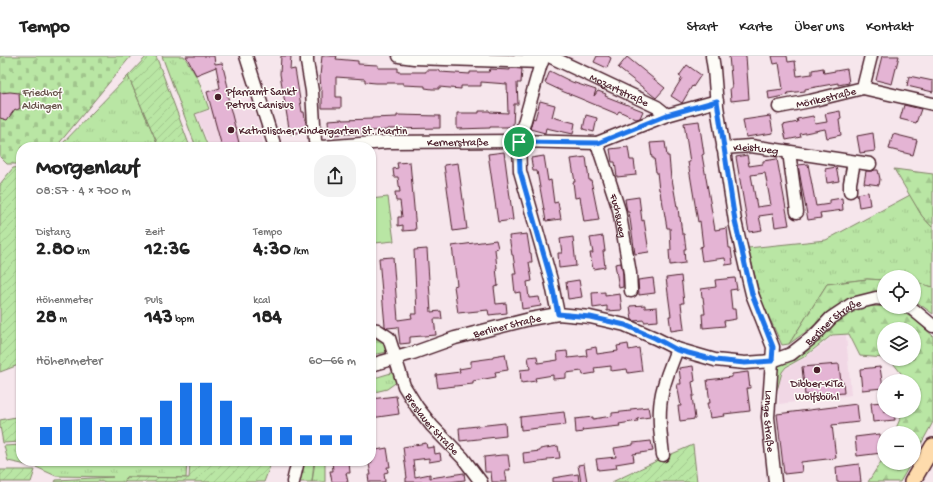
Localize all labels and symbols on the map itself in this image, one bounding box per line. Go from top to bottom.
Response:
street label: Mozartstraße [587,72,650,110]
place label: Pfarramt Sankt Petrus Canisius [225,86,298,112]
street label: Mörikestraße [795,86,858,112]
park label: Friedhof Aldingen [21,87,63,113]
marker: Pfarramt Sankt Petrus Canisius [213,92,223,102]
marker: Katholischer Kindergarten St. Martin [226,125,236,135]
pin [502,125,536,159]
place label: Katholischer Kindergarten St. Martin [239,126,408,138]
street label: Kernerstraße [427,137,489,150]
street label: Kleistweg [733,142,779,158]
street label: Fuchsweg [606,192,628,239]
street label: Berliner Straße [803,298,863,349]
street label: Berliner Straße [471,313,543,341]
marker: Dibber-KiTa Wolfsbühl [812,365,822,375]
place label: Dibber-KiTa Wolfsbühl [790,379,844,404]
street label: Breslauer Straße [401,390,461,458]
street label: Lange Straße [760,390,776,453]

